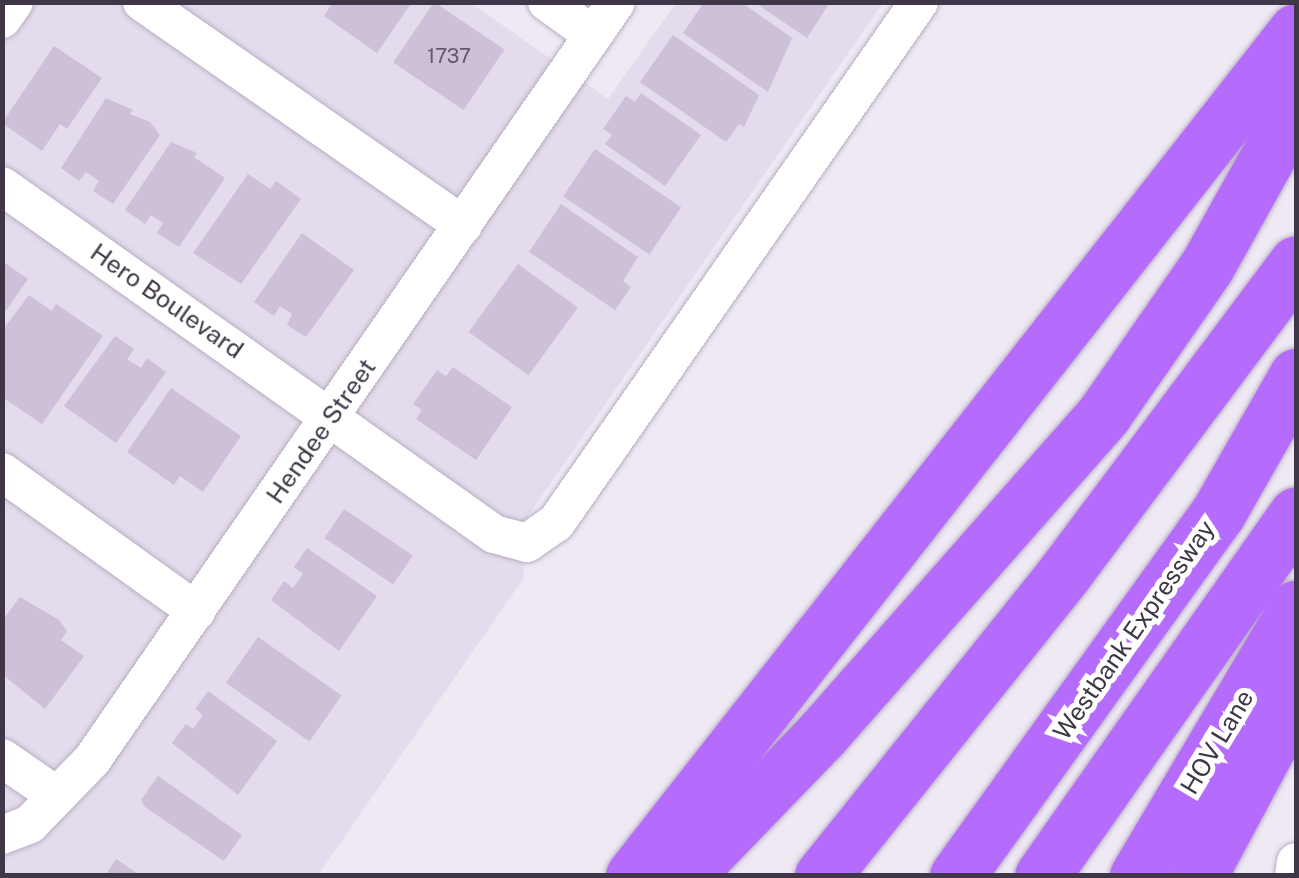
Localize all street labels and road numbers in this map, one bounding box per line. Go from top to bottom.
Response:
street label: Hero Boulevard [85,237,249,365]
street label: Hendee Street [260,353,382,509]
street label: Westbank Expressway [1047,514,1221,746]
street label: HOV Lane [1174,684,1260,800]

